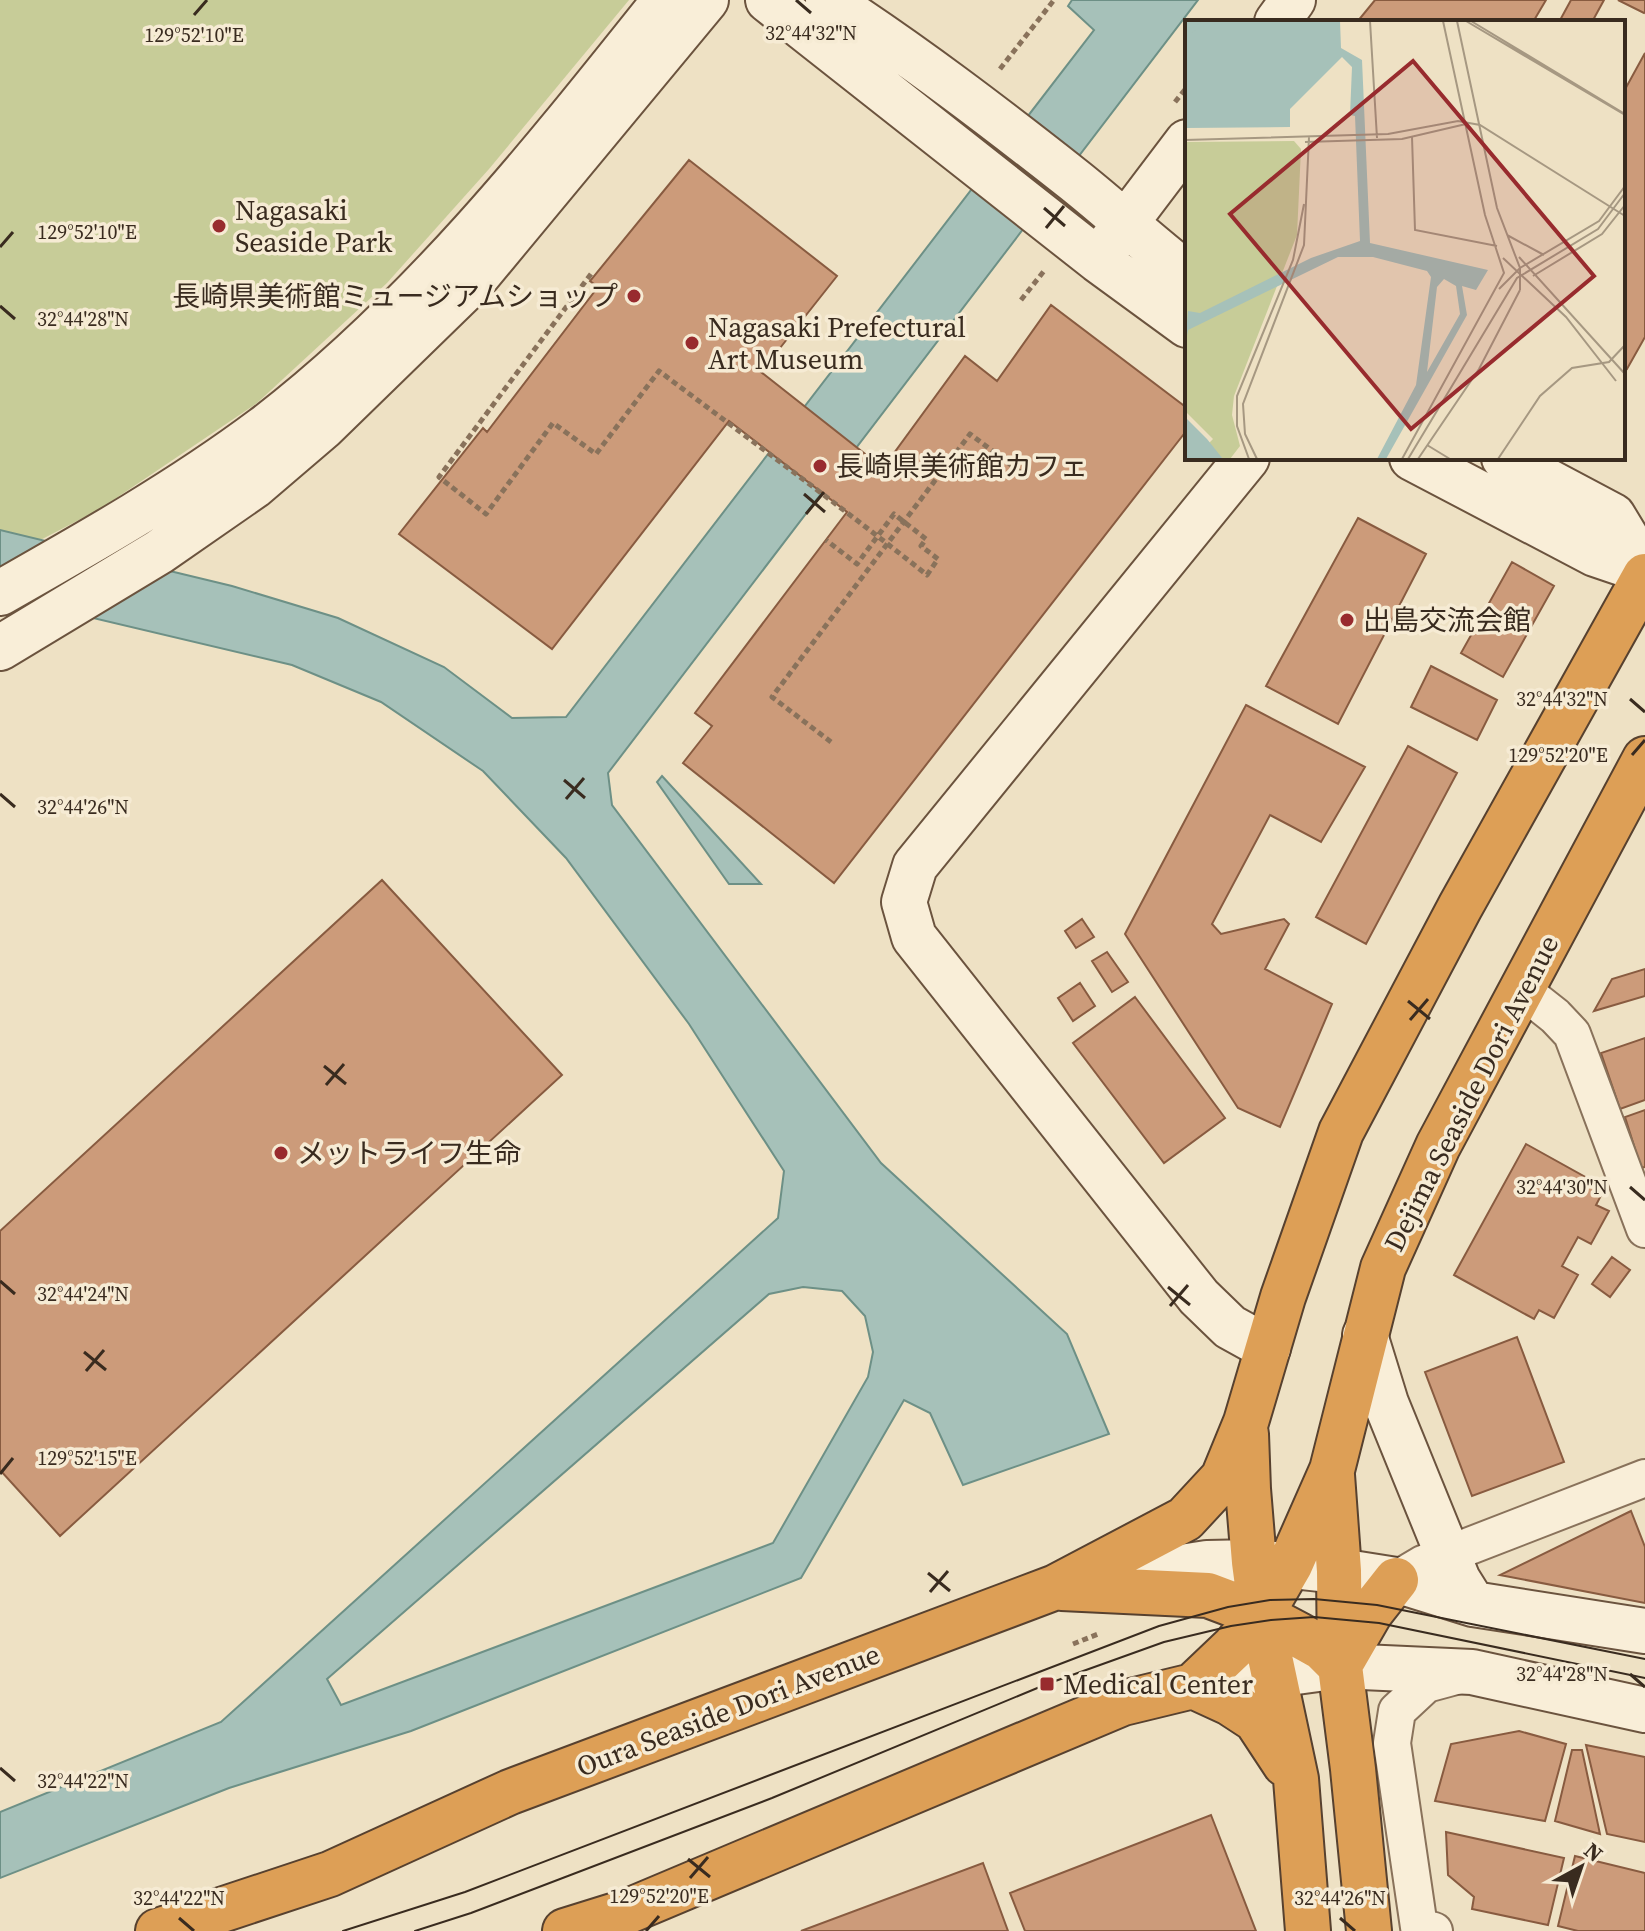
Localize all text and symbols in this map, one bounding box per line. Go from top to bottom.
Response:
text: 32°44'32"N [765,19,857,47]
inset map [1185,20,1625,460]
text: 129°52'10"E [144,21,244,49]
place label: Nagasaki Seaside Park [235,191,393,261]
marker: Nagasaki Seaside Park [210,217,228,235]
text: 129°52'10"E [37,218,137,246]
place label: 長崎県美術館ミュージアムショップ [173,277,618,315]
marker: 長崎県美術館ミュージアムショップ [625,287,643,305]
text: 32°44'28"N [37,305,129,333]
place label: Nagasaki Prefectural Art Museum [708,308,966,378]
marker: Nagasaki Prefectural Art Museum [683,334,701,352]
place label: 長崎県美術館カフェ [836,447,1088,485]
marker: 長崎県美術館カフェ [811,457,829,475]
place label: 出島交流会館 [1363,601,1531,639]
marker: 出島交流会館 [1338,611,1356,629]
text: 32°44'32"N [1516,685,1608,713]
text: 129°52'20"E [1508,741,1608,769]
text: 32°44'26"N [37,793,129,821]
street label: Dejima Seaside Dori Avenue [1375,928,1567,1258]
place label: メットライフ生命 [297,1134,521,1172]
marker: メットライフ生命 [272,1144,290,1162]
text: 32°44'30"N [1516,1173,1608,1201]
text: 32°44'24"N [37,1280,129,1308]
text: 129°52'15"E [37,1444,137,1472]
street label: Oura Seaside Dori Avenue [571,1635,885,1785]
text: 32°44'28"N [1516,1660,1608,1688]
place label: Medical Center [1063,1665,1253,1703]
marker: Medical Center [1038,1675,1056,1693]
text: 32°44'22"N [37,1767,129,1795]
north arrow [1541,1827,1621,1907]
text: N [1578,1835,1610,1868]
text: 129°52'20"E [609,1882,709,1910]
text: 32°44'22"N [133,1884,225,1912]
text: 32°44'26"N [1294,1884,1386,1912]

